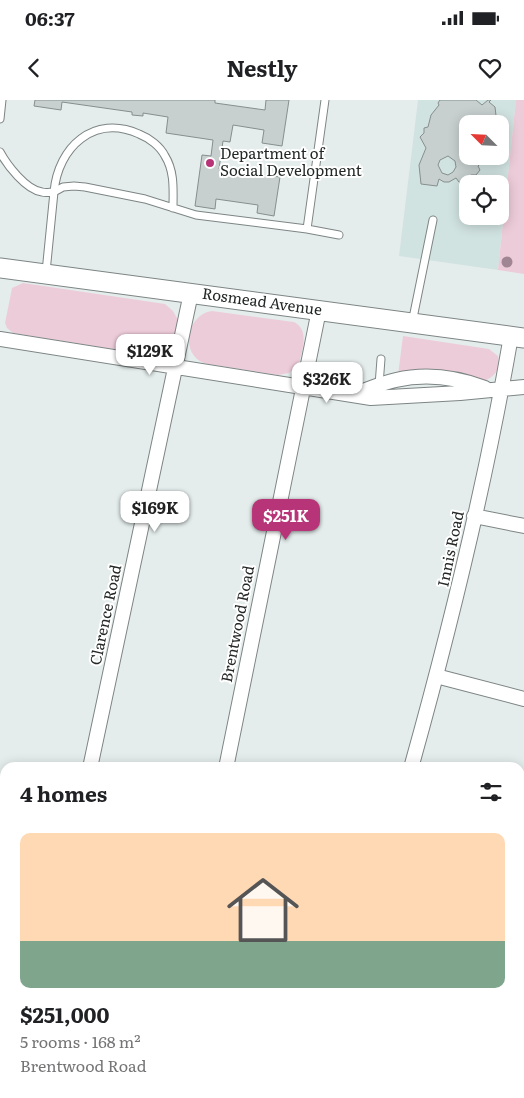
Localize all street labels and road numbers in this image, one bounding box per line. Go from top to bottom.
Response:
street label: Rosmead Avenue [201,281,324,320]
street label: Innis Road [430,509,469,589]
street label: Clarence Road [83,562,126,667]
street label: Brentwood Road [214,563,259,684]

